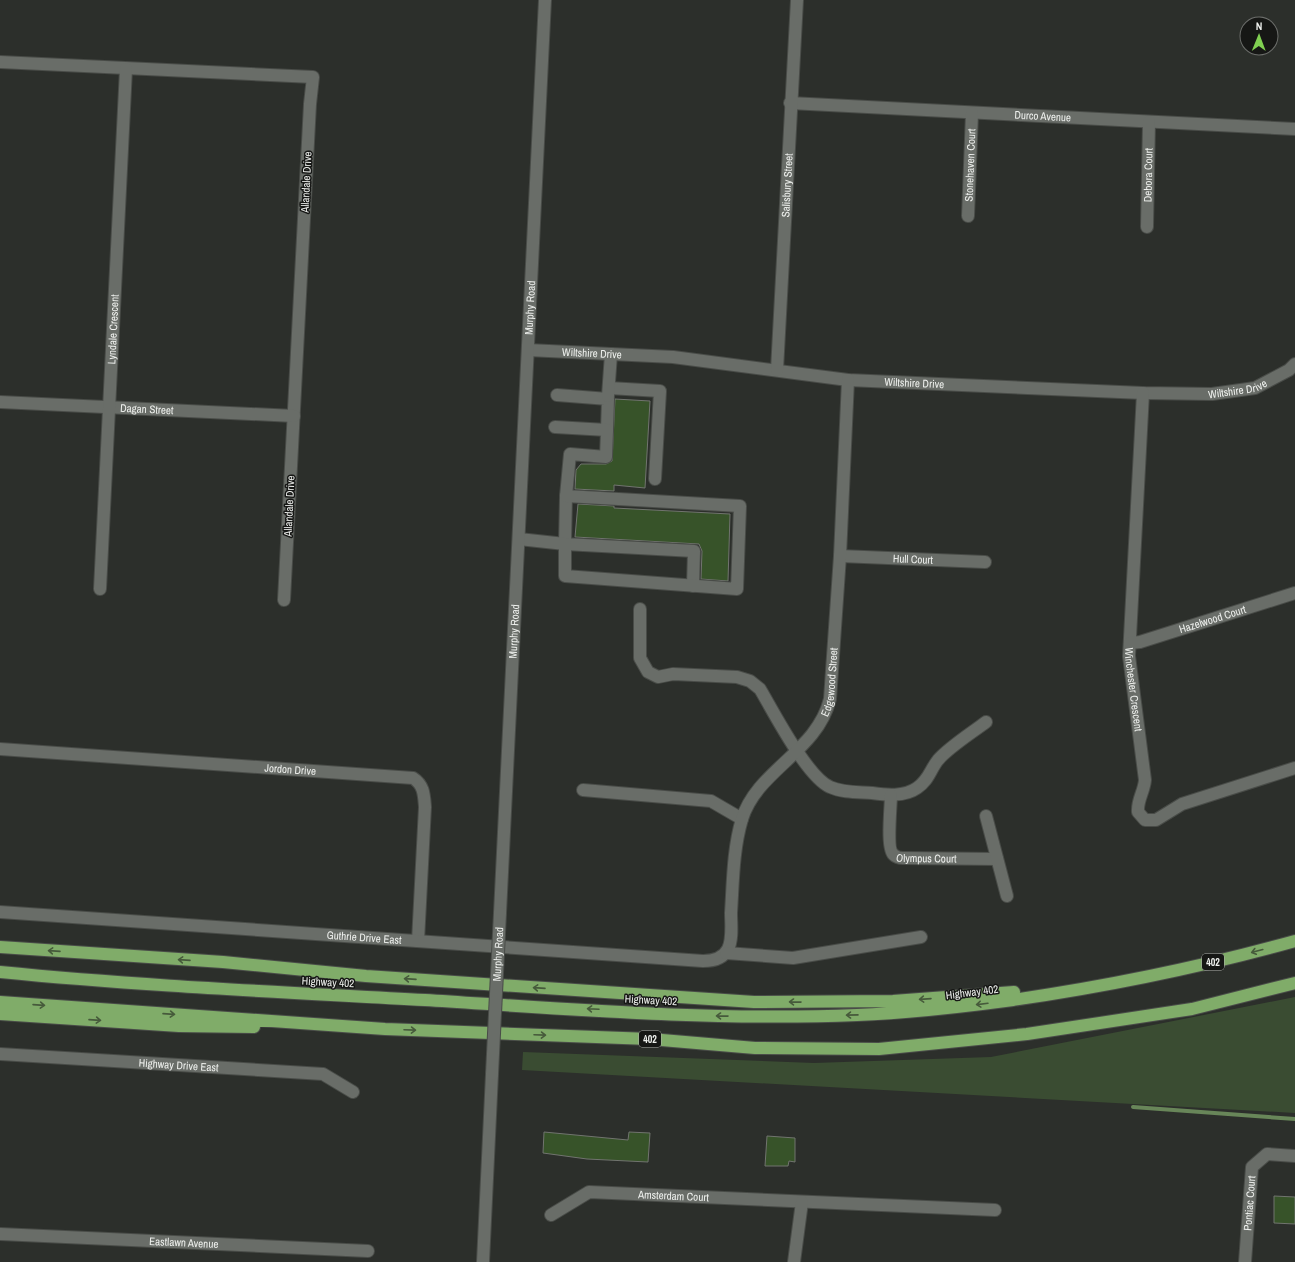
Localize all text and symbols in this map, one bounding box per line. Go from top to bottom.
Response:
north arrow [1239,16,1279,56]
text: N [1256,19,1263,33]
street label: Durco Avenue [1014,108,1071,124]
street label: Stonehaven Court [962,128,978,202]
street label: Debora Court [1140,147,1156,202]
street label: Allandale Drive [297,151,315,214]
street label: Salisbury Street [778,152,796,218]
street label: Murphy Road [522,280,538,335]
street label: Lyndale Crescent [104,294,122,365]
street label: Wiltshire Drive [562,345,622,362]
street label: Wiltshire Drive [884,375,944,391]
street label: Wiltshire Drive [1207,376,1269,401]
street label: Dagan Street [120,401,174,417]
street label: Allandale Drive [280,475,298,538]
street label: Hull Court [893,551,934,567]
street label: Hazelwood Court [1177,602,1248,636]
street label: Murphy Road [506,604,522,659]
street label: Edgewood Street [818,647,841,719]
street label: Winchester Crescent [1122,647,1146,733]
street label: Jordon Drive [264,761,317,778]
street label: Olympus Court [895,850,957,866]
street label: Murphy Road [490,927,506,982]
street label: Guthrie Drive East [326,928,402,947]
one-way arrow [1251,947,1264,955]
one-way arrow [48,948,61,955]
road number: 402 [1202,954,1224,970]
one-way arrow [178,956,191,963]
street label: Highway 402 [301,974,355,990]
one-way arrow [404,976,417,983]
street label: Highway 402 [945,982,999,1002]
one-way arrow [533,984,546,991]
street label: Highway 402 [624,992,678,1008]
one-way arrow [919,995,932,1002]
one-way arrow [789,998,802,1006]
one-way arrow [976,1000,989,1008]
one-way arrow [32,1001,45,1008]
one-way arrow [587,1006,600,1013]
one-way arrow [162,1010,175,1017]
one-way arrow [716,1012,729,1020]
one-way arrow [846,1012,859,1019]
one-way arrow [88,1017,101,1024]
one-way arrow [403,1026,416,1033]
one-way arrow [533,1031,546,1039]
road number: 402 [639,1031,661,1047]
street label: Highway Drive East [138,1056,219,1075]
street label: Pontiac Court [1240,1175,1258,1231]
street label: Amsterdam Court [637,1187,710,1204]
street label: Eastlawn Avenue [149,1234,219,1251]

